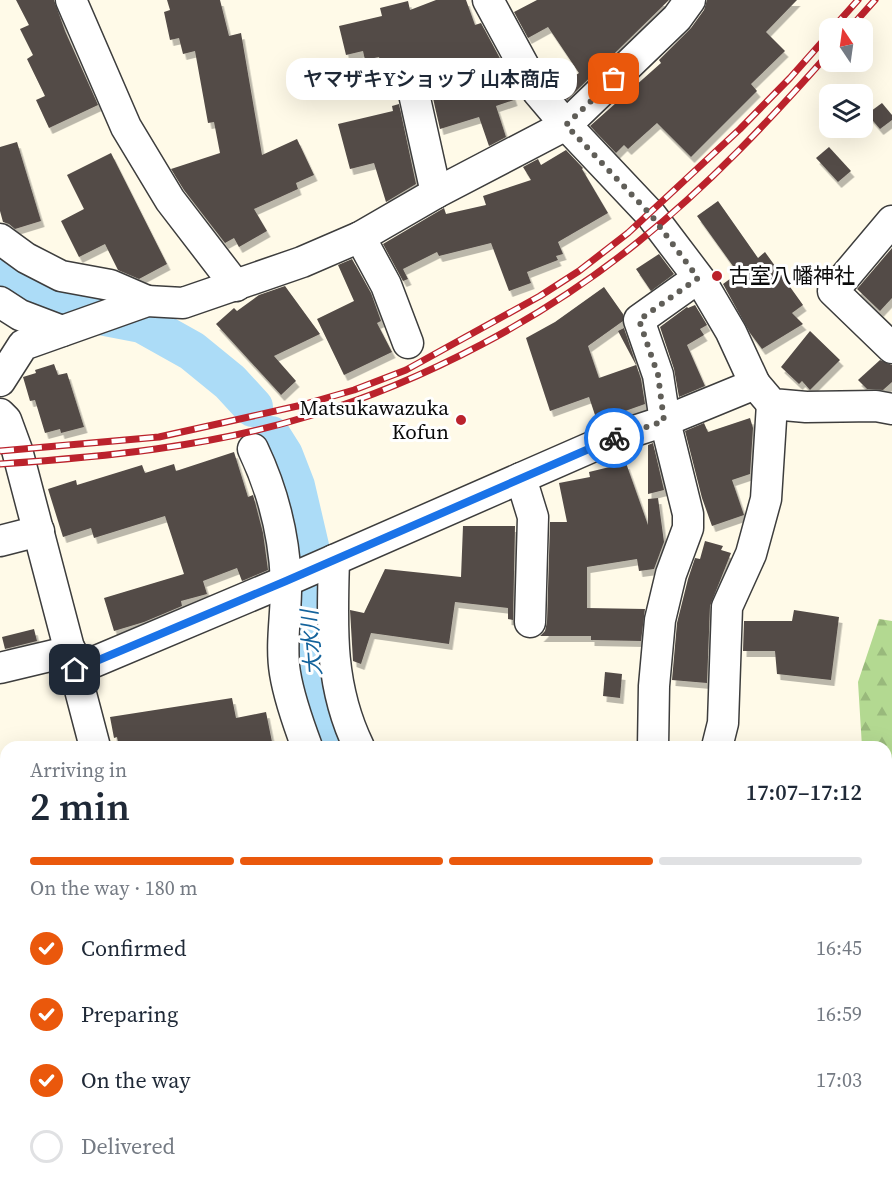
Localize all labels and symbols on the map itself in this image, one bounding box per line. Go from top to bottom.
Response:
north arrow [819,18,873,72]
pin [588,53,639,104]
callout: ヤマザキYショップ 山本商店 [287,58,578,100]
place label: 古室八幡神社 [729,261,855,290]
marker: 古室八幡神社 [710,269,724,283]
place label: Matsukawazuka Kofun [299,393,449,446]
courier [584,408,644,468]
marker: Matsukawazuka Kofun [454,413,468,427]
water label: 大水川 [294,607,328,677]
pin [49,644,100,695]

